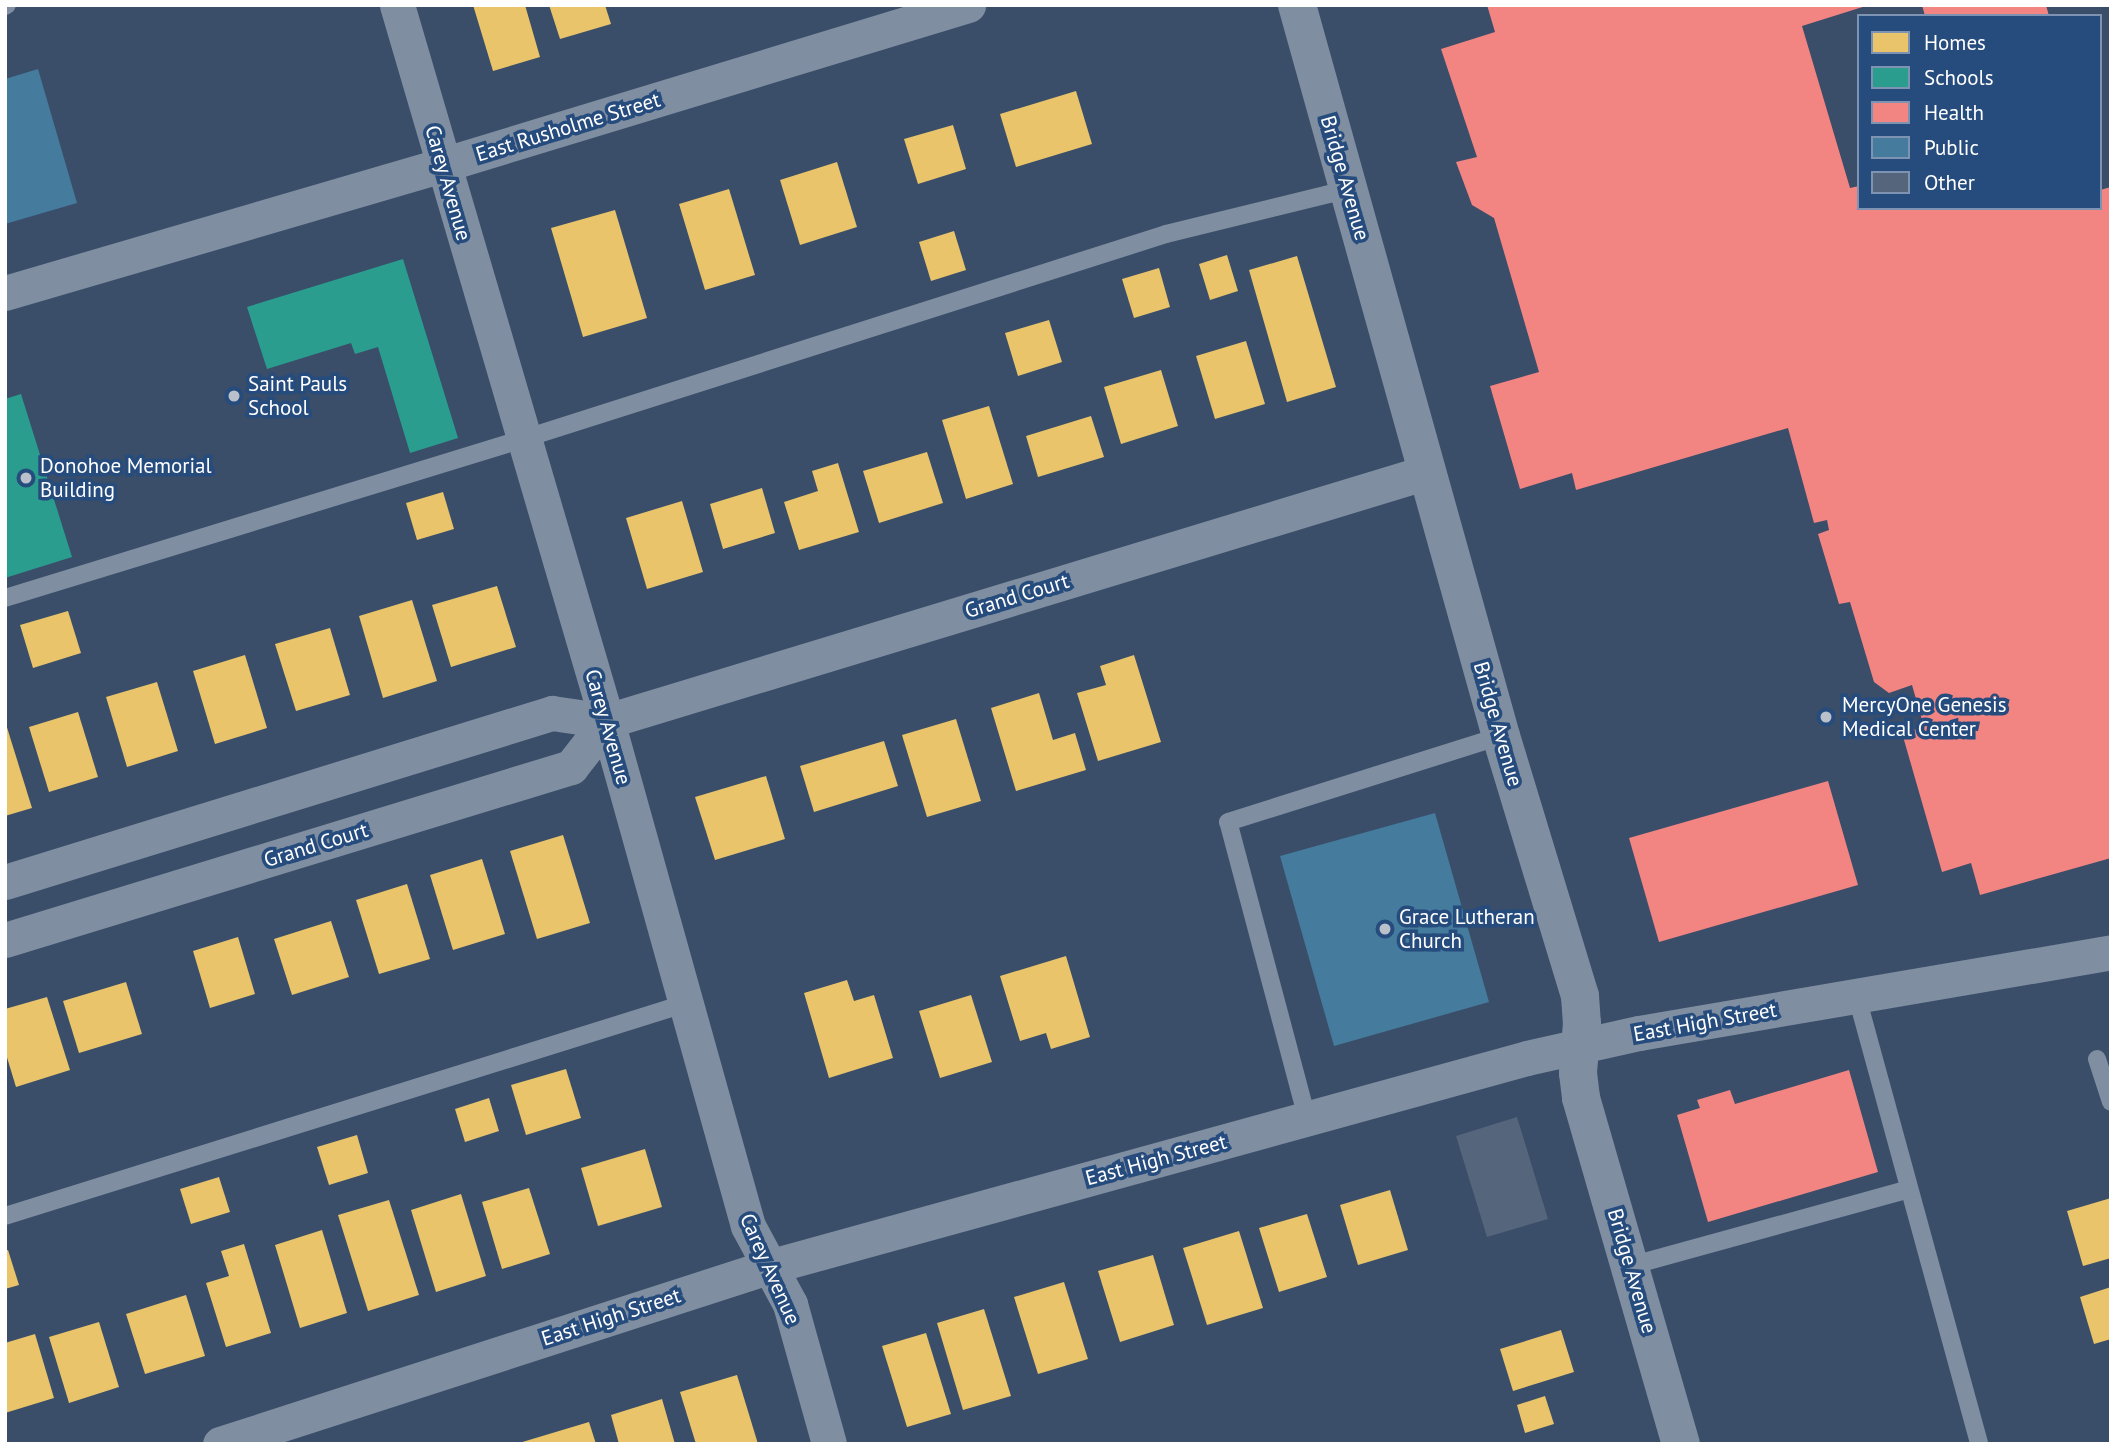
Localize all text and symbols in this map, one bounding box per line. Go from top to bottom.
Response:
legend [1857,14,2102,210]
text: Homes [1924,29,1986,56]
text: Schools [1924,64,1994,91]
street label: East Rusholme Street [473,87,663,167]
text: Health [1924,99,1984,126]
street label: Bridge Avenue [1315,112,1375,244]
street label: Carey Avenue [419,122,477,244]
text: Public [1924,134,1979,161]
text: Other [1924,169,1975,196]
place label: Saint Pauls School [248,371,347,421]
marker: Saint Pauls School [226,388,242,404]
place label: Donohoe Memorial Building [40,453,212,503]
marker: Donohoe Memorial Building [18,470,34,486]
street label: Grand Court [962,568,1072,624]
street label: Bridge Avenue [1468,658,1528,790]
street label: Carey Avenue [579,666,637,788]
place label: MercyOne Genesis Medical Center [1842,692,2007,742]
marker: MercyOne Genesis Medical Center [1816,707,1836,727]
street label: Grand Court [261,817,371,873]
place label: Grace Lutheran Church [1399,904,1535,954]
marker: Grace Lutheran Church [1377,921,1393,937]
street label: East High Street [1631,997,1779,1047]
street label: East High Street [1083,1129,1229,1191]
street label: Bridge Avenue [1602,1205,1662,1337]
street label: Carey Avenue [734,1209,806,1329]
street label: East High Street [538,1283,684,1351]

